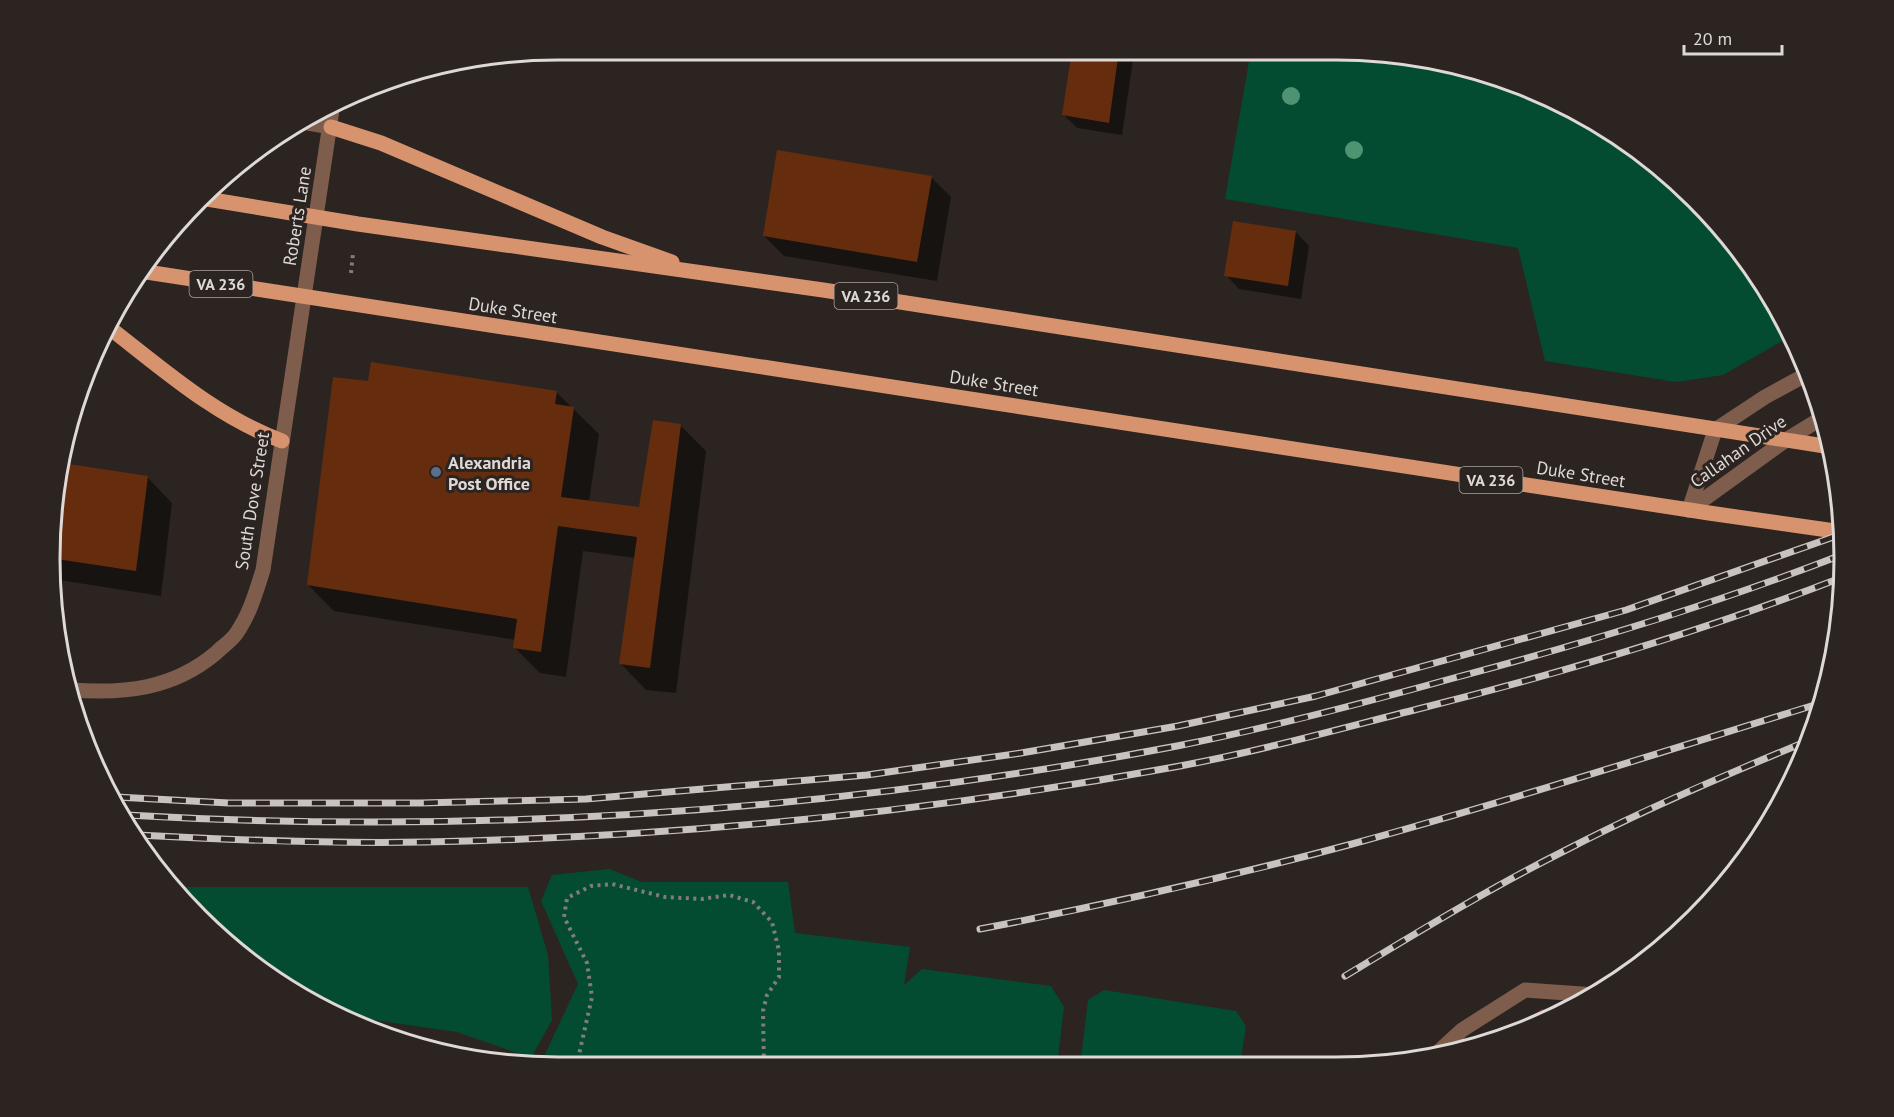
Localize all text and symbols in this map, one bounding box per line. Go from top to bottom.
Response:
scale bar [1684,18,1782,56]
text: 20 m [1693,27,1732,50]
street label: Roberts Lane [278,165,316,267]
road number: VA 236 [190,271,252,297]
road number: VA 236 [834,283,898,309]
street label: Duke Street [467,292,559,328]
street label: Duke Street [948,365,1040,401]
street label: Callahan Drive [1685,409,1791,493]
street label: South Dove Street [230,430,274,572]
place label: Alexandria Post Office [448,451,531,495]
street label: Duke Street [1535,456,1627,492]
marker: Alexandria Post Office [429,465,443,479]
road number: VA 236 [1460,467,1522,493]

